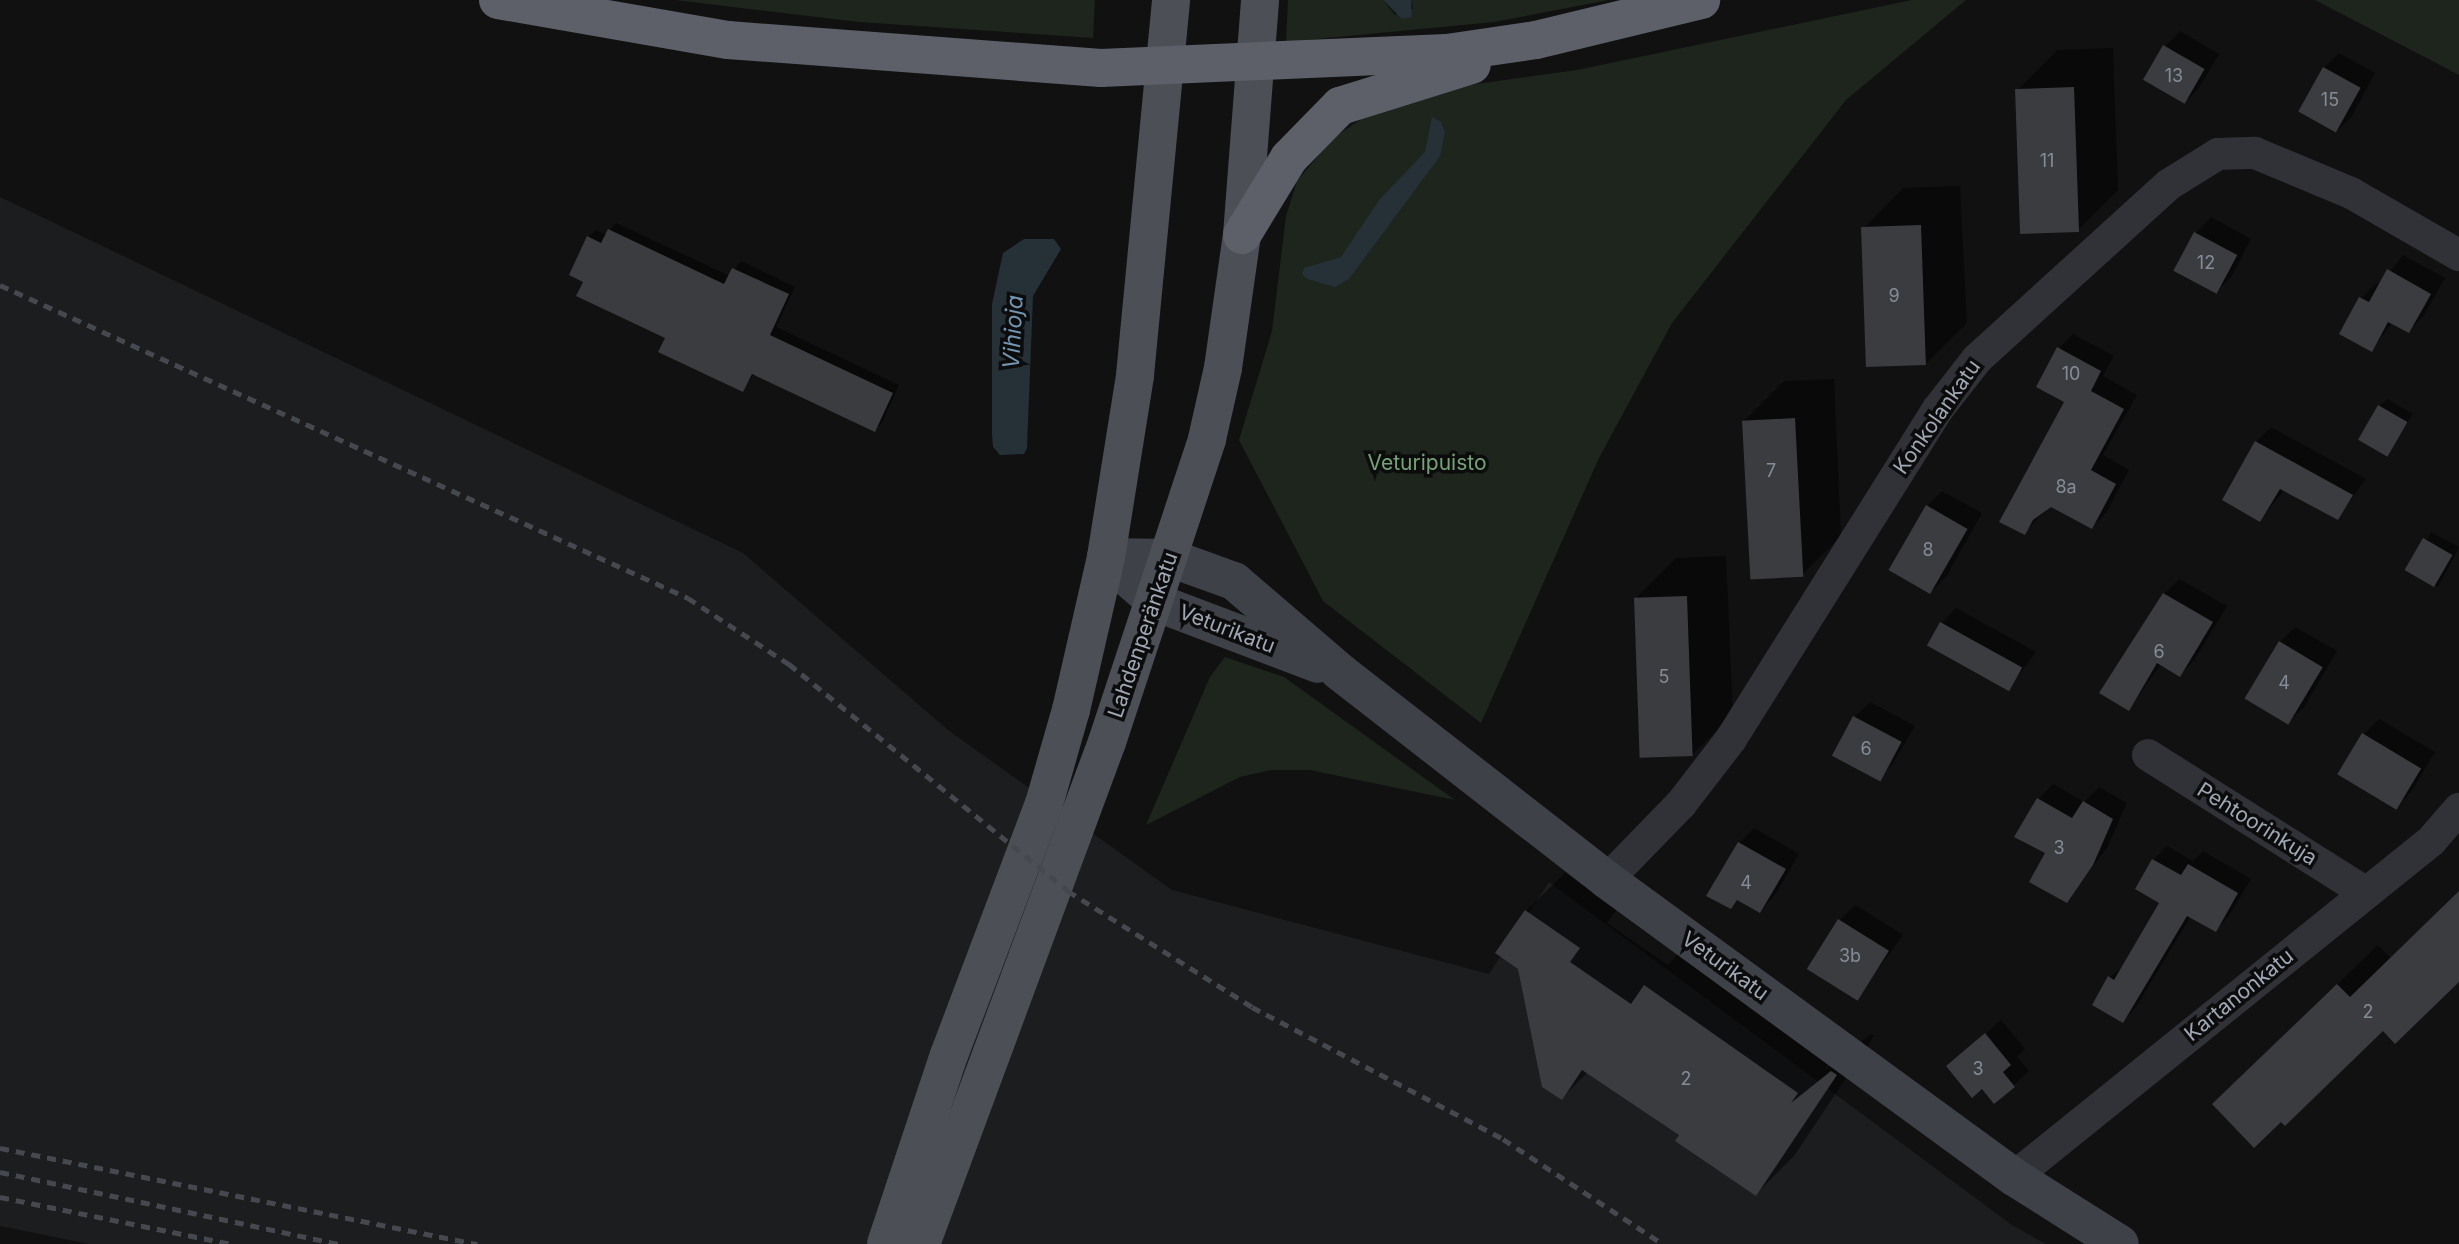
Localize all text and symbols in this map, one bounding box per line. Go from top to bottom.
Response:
house number: 13 [2165,65,2183,87]
house number: 15 [2321,89,2339,111]
house number: 11 [2040,150,2054,172]
house number: 12 [2197,252,2215,274]
house number: 9 [1888,285,1900,307]
water label: Vihioja [997,294,1029,370]
street label: Konkolankatu [1888,355,1986,479]
house number: 10 [2062,363,2080,385]
park label: Veturipuisto [1368,450,1486,476]
house number: 7 [1766,460,1776,482]
house number: 8a [2055,476,2077,498]
house number: 8 [1922,539,1934,561]
street label: Lahdenperänkatu [1103,549,1183,721]
street label: Veturikatu [1175,599,1279,659]
house number: 6 [2153,641,2165,663]
house number: 5 [1659,666,1669,688]
house number: 4 [2278,672,2290,694]
house number: 6 [1860,738,1872,760]
street label: Pehtoorinkuja [2193,777,2321,871]
house number: 3 [2053,837,2065,859]
house number: 4 [1740,872,1752,894]
street label: Veturikatu [1677,926,1773,1006]
street label: Kartanonkatu [2179,943,2299,1047]
house number: 3b [1839,945,1861,967]
house number: 2 [2363,1001,2373,1023]
house number: 3 [1972,1058,1984,1080]
house number: 2 [1681,1068,1691,1090]

